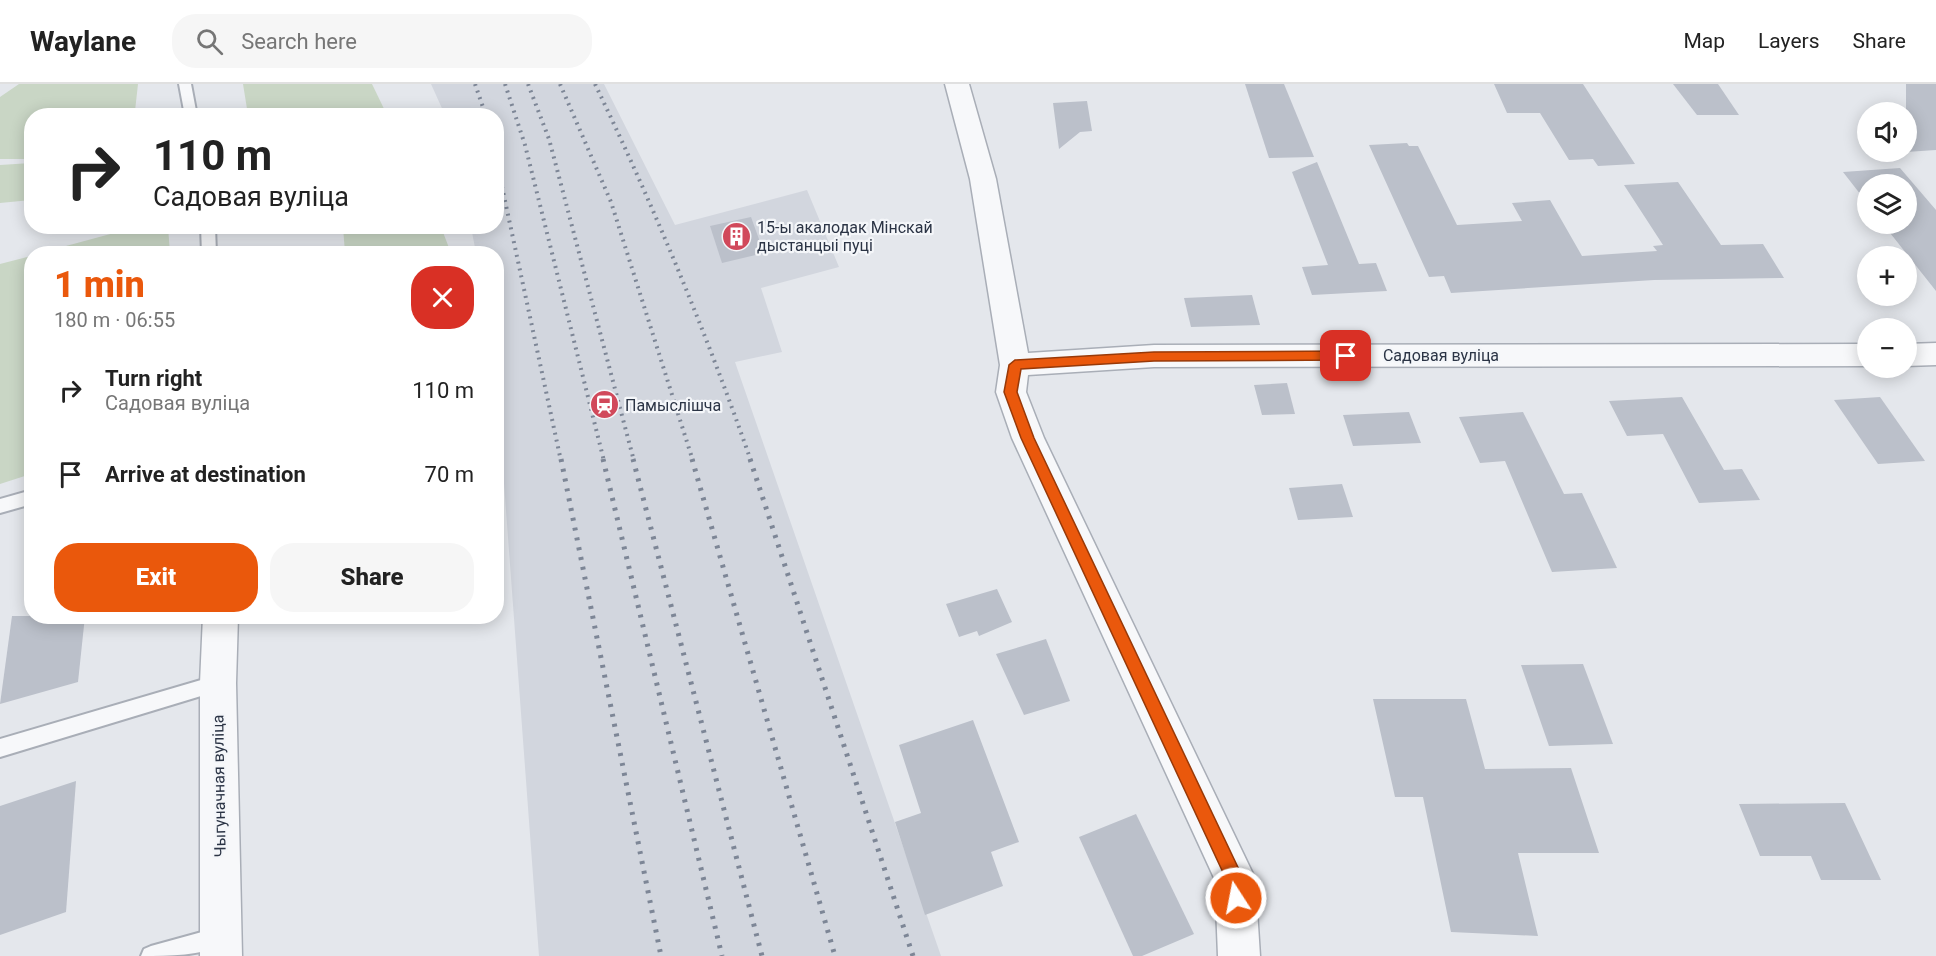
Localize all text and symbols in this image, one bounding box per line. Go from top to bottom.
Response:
search box [172,14,592,68]
text: Waylane [30,25,136,58]
icon: search [193,25,226,58]
text: Search here [241,29,357,54]
text: Map [1683,29,1725,53]
text: Layers [1758,29,1819,53]
text: Share [1852,29,1906,53]
map controls [1857,102,1917,378]
button: sound [1857,102,1917,162]
text: 110 m [153,131,272,180]
icon: right [54,132,132,210]
button: layers [1857,174,1917,234]
text: Садовая вуліца [153,181,349,213]
place label: 15-ы акалодак Мінскай дыстанцыі пуці [757,218,933,255]
building icon: 15-ы акалодак Мінскай дыстанцыі пуці [720,220,752,252]
button: + [1857,246,1917,306]
text: 1 min [54,264,145,306]
button: close [411,266,474,329]
text: 180 m · 06:55 [54,308,175,332]
button: − [1857,318,1917,378]
pin [1320,330,1371,381]
icon: arrive [1329,339,1362,372]
street label: Садовая вуліца [1383,346,1499,365]
text: Turn right [105,366,202,391]
icon: right [54,374,87,407]
text: 110 m [412,378,474,403]
station icon: Памыслішча [588,389,620,421]
text: Садовая вуліца [105,391,250,415]
place label: Памыслішча [625,396,721,415]
icon: arrive [54,458,87,491]
text: Arrive at destination [105,462,306,487]
text: 70 m [425,462,474,487]
button: Exit [54,543,258,612]
button: Share [270,543,474,612]
street label: Чыгуначная вуліца [208,715,230,857]
position arrow [1204,866,1268,930]

